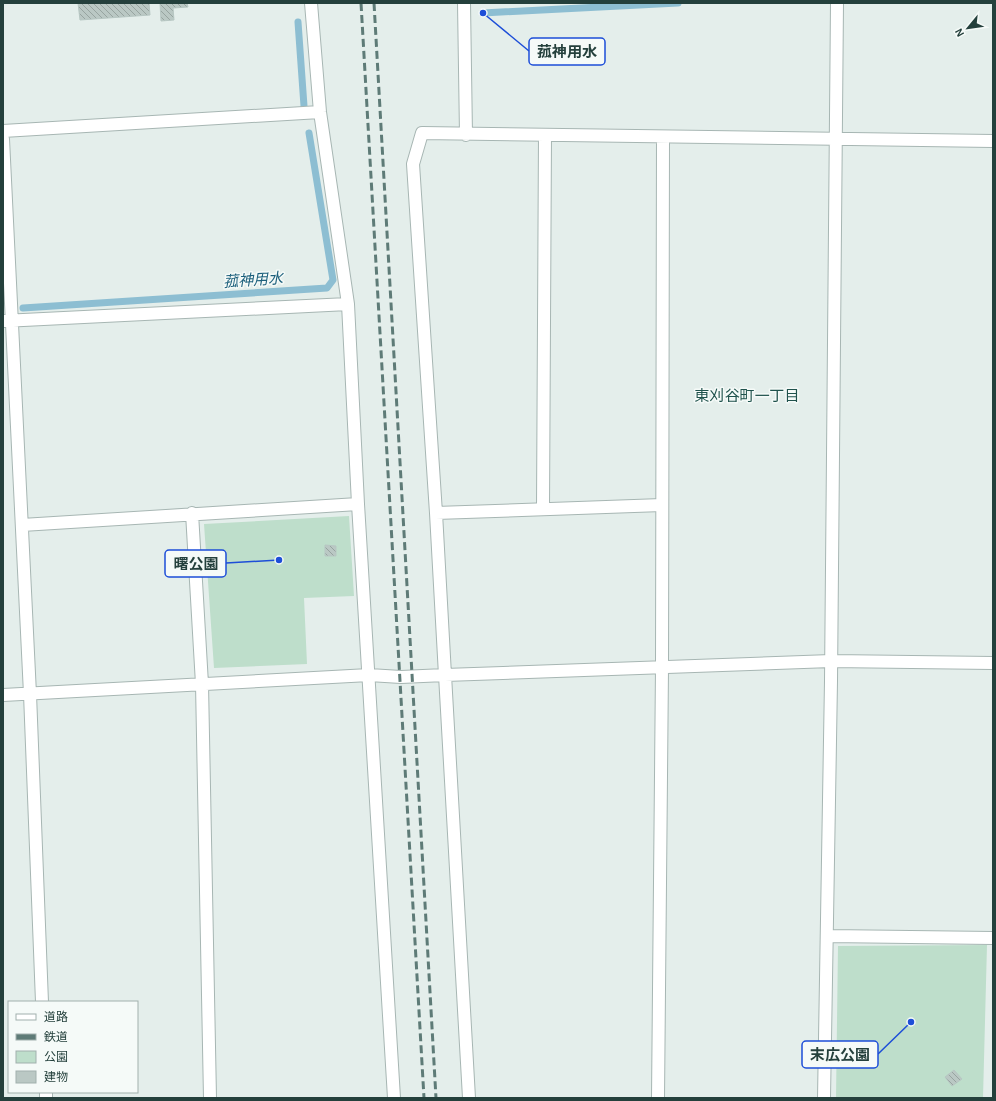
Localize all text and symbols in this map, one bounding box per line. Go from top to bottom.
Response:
north arrow [948,8,988,48]
text: N [953,27,966,39]
callout: 菰神用水 [529,38,605,65]
text: 菰神用水 [537,43,597,60]
water label: 菰神用水 [223,270,285,290]
district label: 東刈谷町一丁目 [694,388,800,404]
callout: 曙公園 [165,550,226,577]
text: 曙公園 [173,556,219,572]
legend [8,1001,138,1093]
text: 道路 [44,1010,68,1023]
text: 鉄道 [44,1030,68,1043]
callout: 末広公園 [802,1041,878,1068]
text: 末広公園 [810,1047,870,1063]
text: 公園 [44,1051,68,1063]
text: 建物 [44,1070,68,1083]

